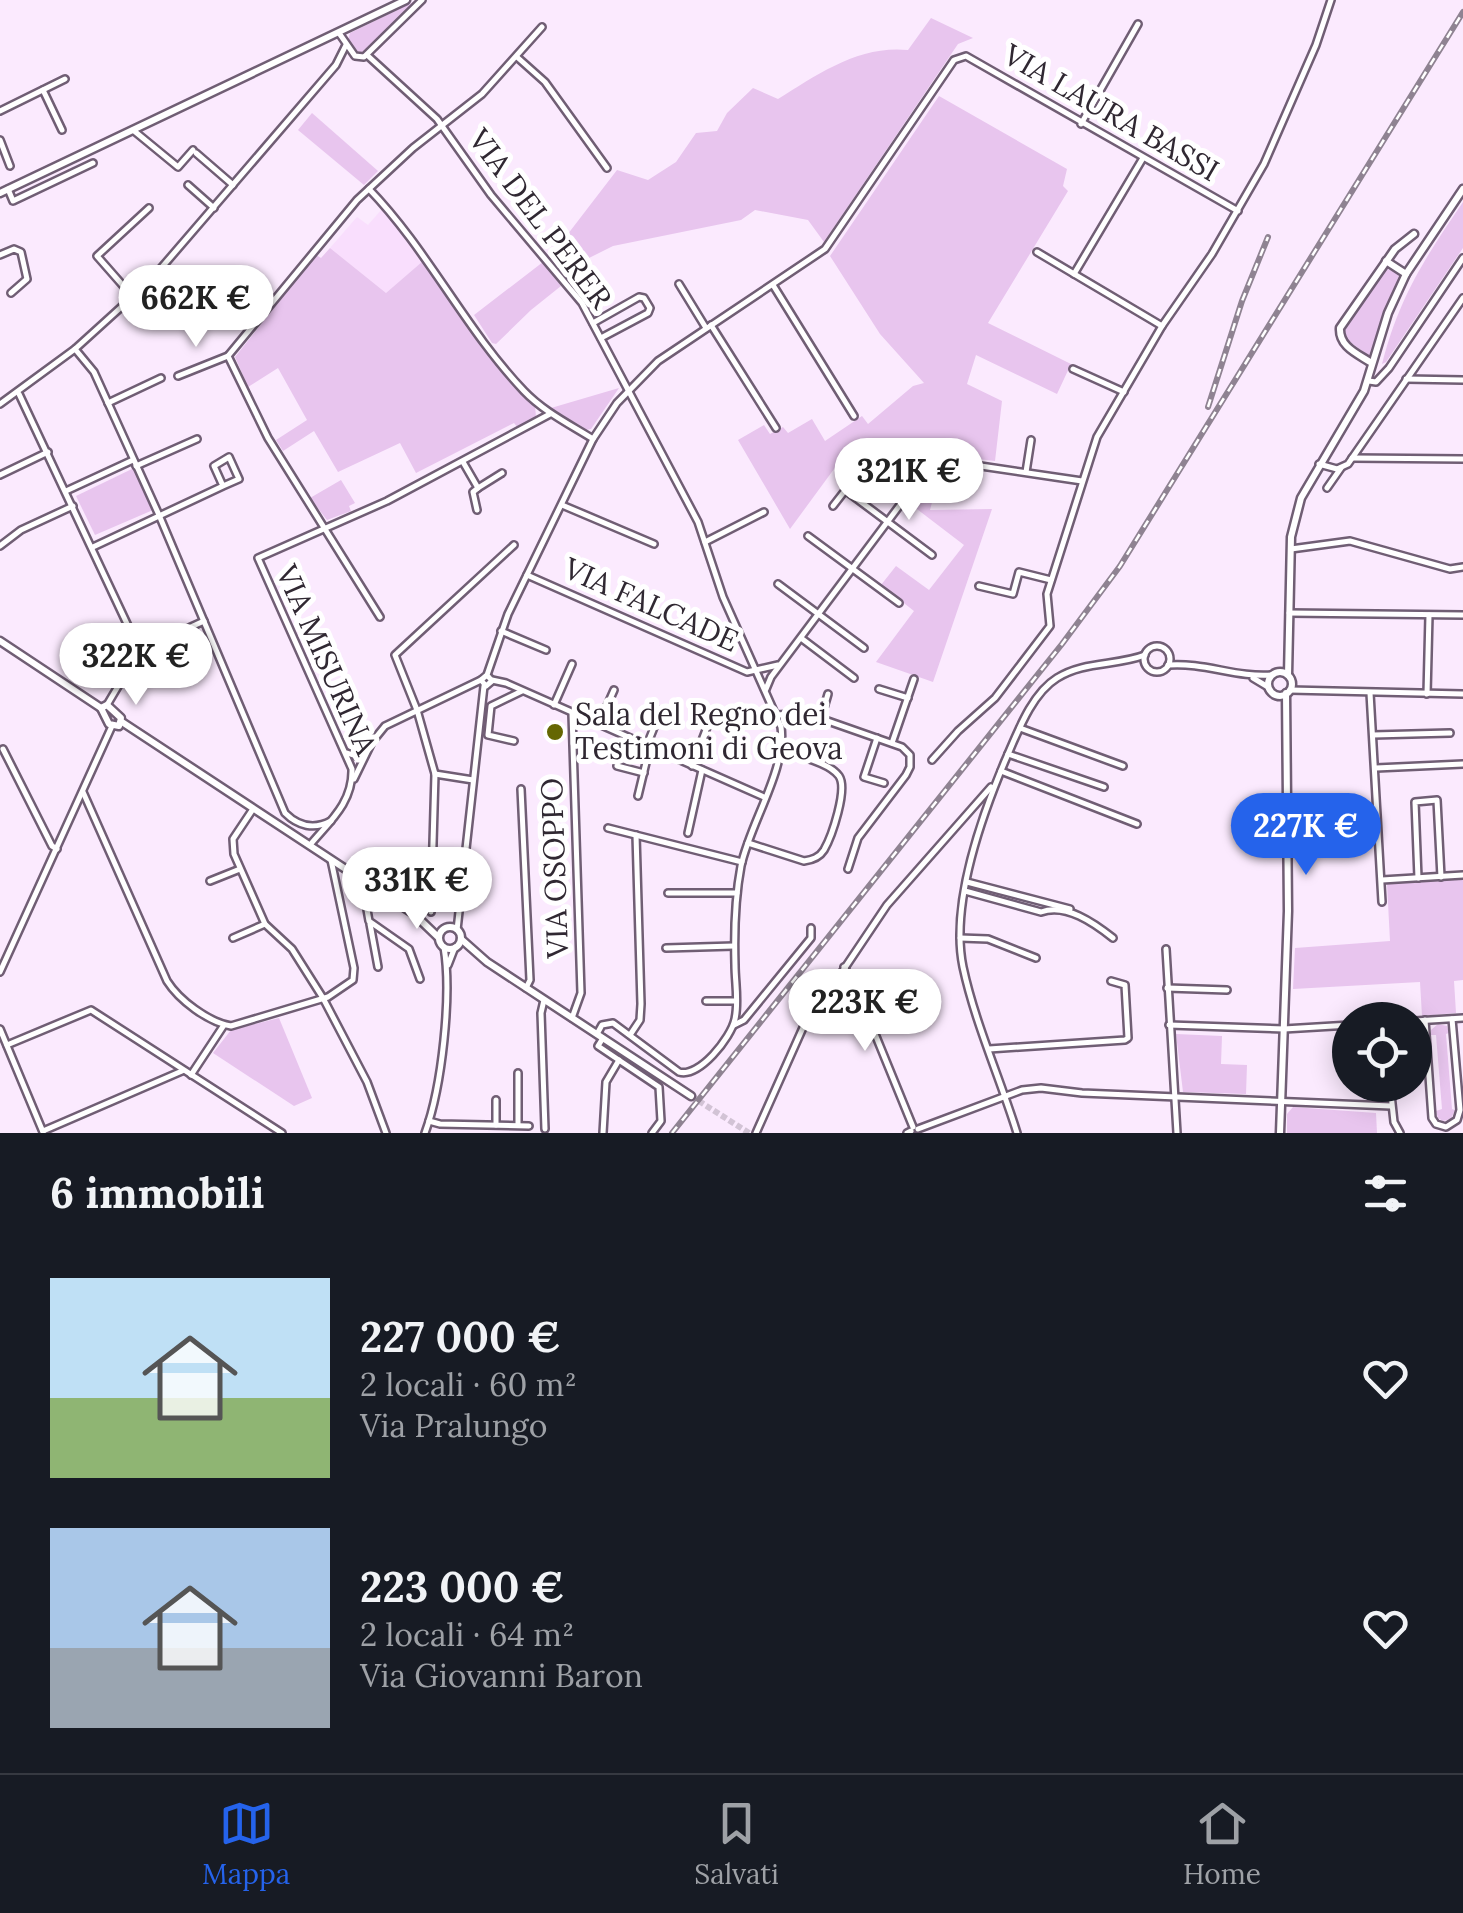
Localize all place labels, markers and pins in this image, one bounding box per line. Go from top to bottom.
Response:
pin: 662K € [115,265,277,350]
pin: 321K € [828,438,990,523]
pin: 322K € [55,623,217,708]
place label: Sala del Regno dei Testimoni di Geova [575,695,843,767]
marker: Sala del Regno dei Testimoni di Geova [544,721,566,743]
pin: 227K € [1225,793,1387,878]
pin: 331K € [336,847,498,932]
pin: 223K € [784,969,946,1054]

